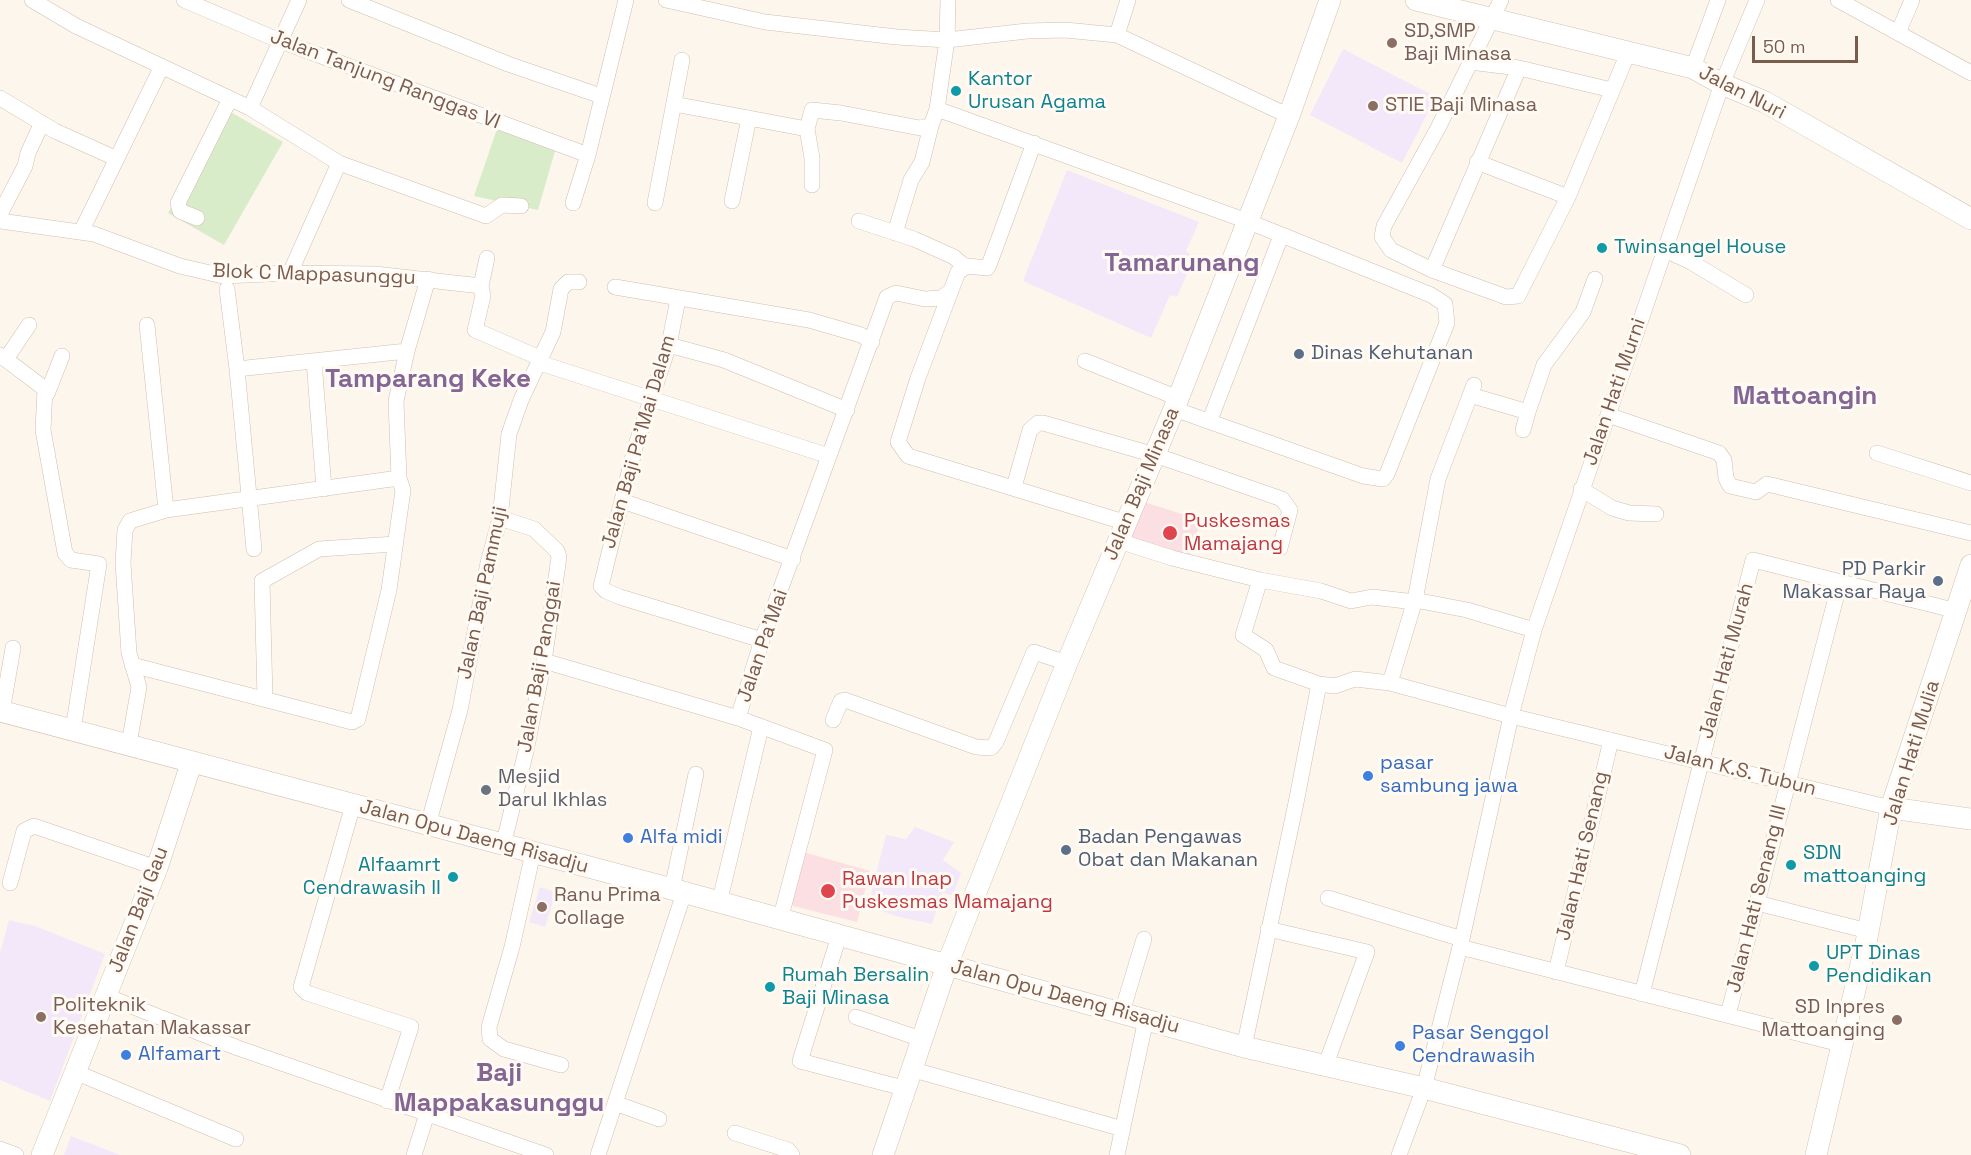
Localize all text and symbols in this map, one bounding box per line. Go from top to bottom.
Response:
place label: SD,SMP Baji Minasa [1404,20,1512,67]
scale bar [1755,24,1862,62]
street label: Jalan Tanjung Ranggas VI [267,25,503,135]
text: 50 m [1763,35,1805,58]
marker: SD,SMP Baji Minasa [1385,36,1399,50]
street label: Jalan Nuri [1694,61,1790,125]
place label: Kantor Urusan Agama [968,68,1106,115]
marker: Kantor Urusan Agama [949,84,963,98]
place label: STIE Baji Minasa [1385,94,1537,118]
marker: STIE Baji Minasa [1366,99,1380,113]
place label: Twinsangel House [1614,236,1786,260]
marker: Twinsangel House [1595,241,1609,255]
district label: Tamarunang [1104,248,1260,280]
street label: Blok C Mappasunggu [212,259,416,291]
street label: Jalan Hati Murni [1579,315,1651,469]
street label: Jalan Baji Pa'Mai Dalam [597,332,681,552]
place label: Dinas Kehutanan [1311,342,1473,366]
marker: Dinas Kehutanan [1292,347,1306,361]
district label: Tamparang Keke [325,364,531,396]
district label: Mattoangin [1733,381,1877,413]
street label: Jalan Baji Minasa [1099,404,1185,564]
street label: Jalan Baji Pammuji [453,504,513,682]
place label: Puskesmas Mamajang [1184,510,1291,557]
marker: Puskesmas Mamajang [1161,524,1179,542]
place label: PD Parkir Makassar Raya [1782,558,1926,605]
marker: PD Parkir Makassar Raya [1931,574,1945,588]
street label: Jalan Baji Panggai [513,579,567,755]
street label: Jalan Hati Murah [1695,580,1759,742]
street label: Jalan Pa'Mai [732,586,794,706]
street label: Jalan Hati Mulia [1878,677,1946,829]
street label: Jalan K.S. Tubun [1661,740,1819,802]
place label: pasar sambung jawa [1380,752,1518,799]
place label: Mesjid Darul Ikhlas [498,766,607,813]
marker: pasar sambung jawa [1361,769,1375,783]
street label: Jalan Hati Senang [1552,769,1614,943]
marker: Mesjid Darul Ikhlas [479,783,493,797]
street label: Jalan Opu Daeng Risadju [357,795,591,879]
street label: Jalan Hati Senang III [1722,803,1792,995]
place label: Alfa midi [640,826,723,850]
place label: Badan Pengawas Obat dan Makanan [1078,826,1258,873]
marker: Alfa midi [621,831,635,845]
place label: SDN mattoanging [1803,842,1926,889]
marker: Badan Pengawas Obat dan Makanan [1059,843,1073,857]
street label: Jalan Baji Gau [104,844,174,976]
place label: Alfaamrt Cendrawasih II [303,854,441,901]
marker: SDN mattoanging [1784,858,1798,872]
place label: Rawan Inap Puskesmas Mamajang [842,868,1053,915]
marker: Alfaamrt Cendrawasih II [446,870,460,884]
marker: Rawan Inap Puskesmas Mamajang [819,882,837,900]
place label: Ranu Prima Collage [554,884,661,931]
marker: Ranu Prima Collage [535,900,549,914]
place label: UPT Dinas Pendidikan [1826,942,1932,989]
street label: Jalan Opu Daeng Risadju [948,955,1182,1039]
marker: UPT Dinas Pendidikan [1807,959,1821,973]
place label: Rumah Bersalin Baji Minasa [782,964,929,1011]
marker: Rumah Bersalin Baji Minasa [763,980,777,994]
place label: Politeknik Kesehatan Makassar [53,994,251,1041]
place label: SD Inpres Mattoanging [1762,996,1885,1043]
marker: Politeknik Kesehatan Makassar [34,1010,48,1024]
marker: SD Inpres Mattoanging [1890,1013,1904,1027]
place label: Pasar Senggol Cendrawasih [1412,1022,1549,1069]
marker: Pasar Senggol Cendrawasih [1393,1039,1407,1053]
place label: Alfamart [138,1043,221,1067]
marker: Alfamart [119,1048,133,1062]
district label: Baji Mappakasunggu [394,1058,604,1120]

